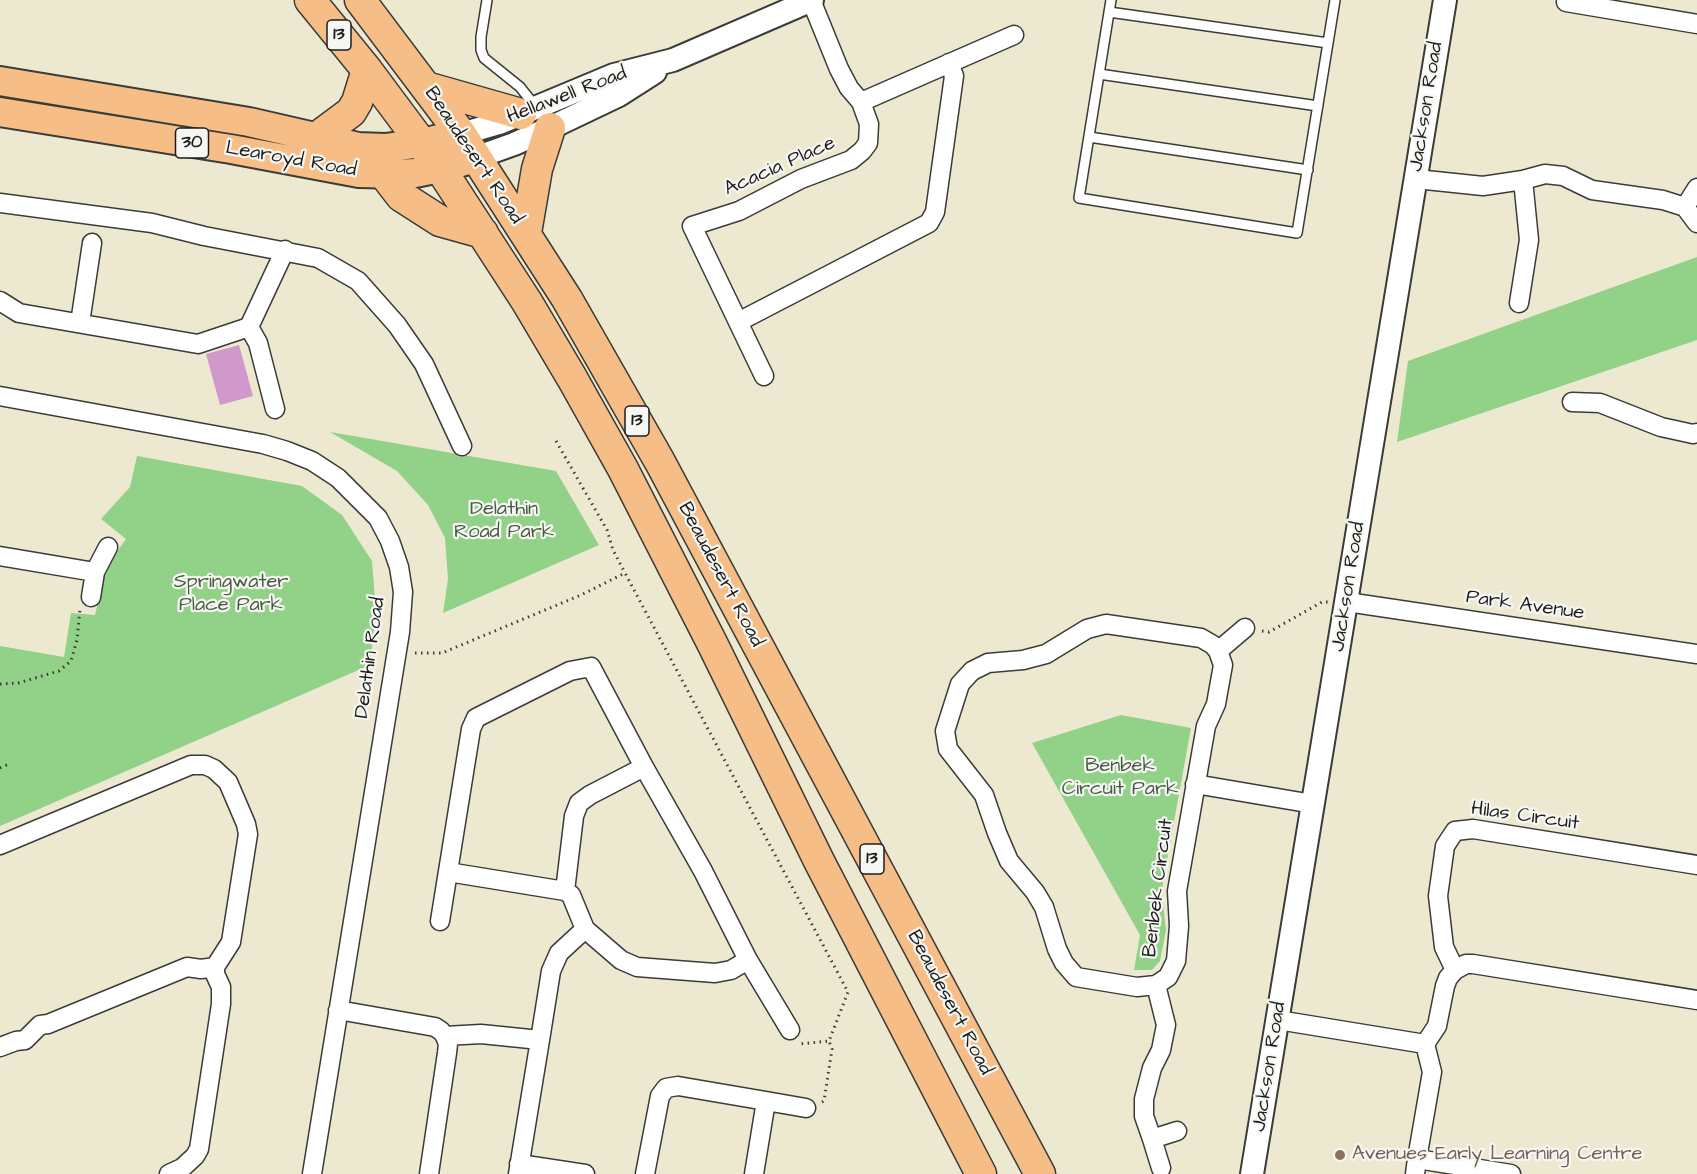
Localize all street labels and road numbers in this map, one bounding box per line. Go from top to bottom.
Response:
road number: 13 [327,20,351,50]
street label: Jackson Road [1405,40,1449,174]
street label: Hellawell Road [504,62,630,130]
street label: Beaudesert Road [418,83,528,229]
road number: 30 [176,128,208,158]
street label: Acacia Place [721,132,839,202]
street label: Learoyd Road [224,137,358,183]
road number: 13 [625,406,649,436]
street label: Beaudesert Road [672,499,768,651]
street label: Jackson Road [1327,520,1371,654]
street label: Park Avenue [1464,586,1586,626]
street label: Delathin Road [351,596,391,720]
street label: Hilas Circuit [1470,798,1580,836]
street label: Benbek Circuit [1139,817,1179,959]
road number: 13 [860,844,884,874]
street label: Beaudesert Road [901,927,997,1079]
street label: Jackson Road [1248,1000,1292,1134]

